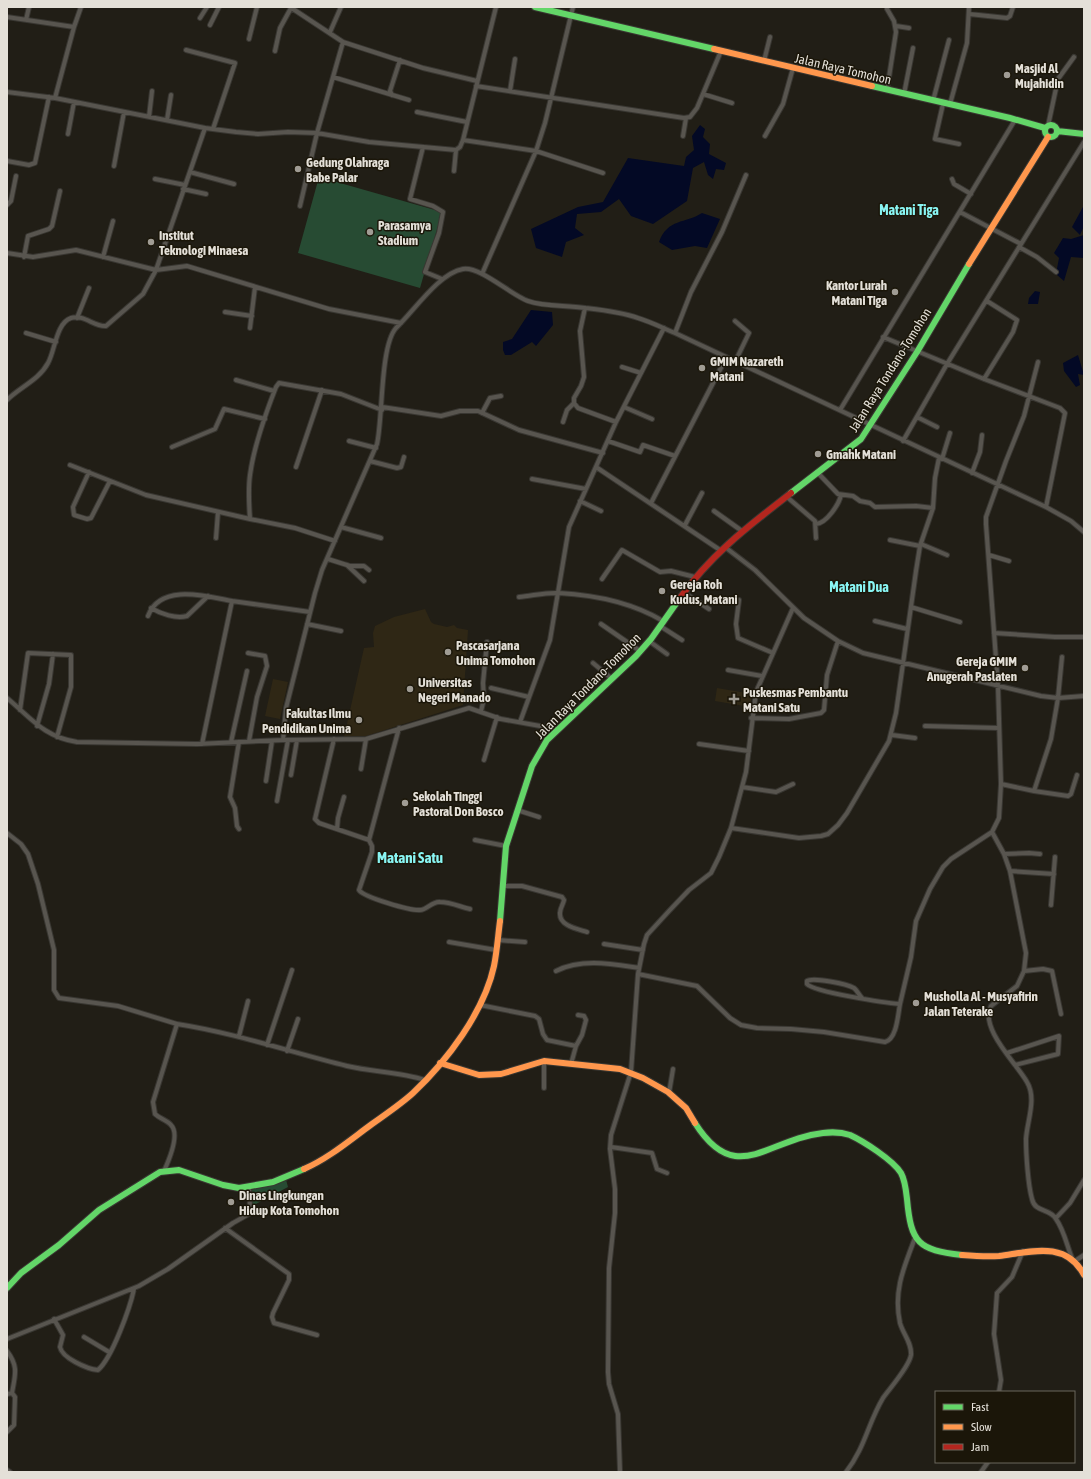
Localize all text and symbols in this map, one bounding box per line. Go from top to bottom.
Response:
street label: Jalan Raya Tomohon [793,51,893,87]
place label: Masjid Al Mujahidin [1015,61,1064,91]
marker: Masjid Al Mujahidin [1002,70,1012,80]
place label: Gedung Olahraga Babe Palar [306,155,389,185]
marker: Gedung Olahraga Babe Palar [293,164,303,174]
district label: Matani Tiga [879,202,939,218]
place label: Parasamya Stadium [378,218,431,248]
marker: Parasamya Stadium [365,227,375,237]
place label: Institut Teknologi Minaesa [159,228,248,258]
marker: Institut Teknologi Minaesa [146,237,156,247]
place label: Kantor Lurah Matani Tiga [826,278,887,308]
marker: Kantor Lurah Matani Tiga [890,287,900,297]
street label: Jalan Raya Tondano-Tomohon [846,305,934,435]
place label: GMIM Nazareth Matani [710,354,784,384]
marker: GMIM Nazareth Matani [697,363,707,373]
place label: Gmahk Matani [826,447,896,462]
marker: Gmahk Matani [813,449,823,459]
place label: Gereja Roh Kudus, Matani [670,577,737,607]
district label: Matani Dua [829,579,889,595]
marker: Gereja Roh Kudus, Matani [657,586,667,596]
street label: Jalan Raya Tondano-Tomohon [532,630,644,742]
place label: Pascasarjana Unima Tomohon [456,638,535,668]
marker: Pascasarjana Unima Tomohon [443,647,453,657]
place label: Gereja GMIM Anugerah Paslaten [926,654,1017,684]
marker: Gereja GMIM Anugerah Paslaten [1020,663,1030,673]
place label: Universitas Negeri Manado [418,675,491,705]
marker: Universitas Negeri Manado [405,684,415,694]
place label: Puskesmas Pembantu Matani Satu [743,685,848,715]
marker: Puskesmas Pembantu Matani Satu [728,693,740,705]
place label: Fakultas Ilmu Pendidikan Unima [262,706,351,736]
marker: Fakultas Ilmu Pendidikan Unima [354,715,364,725]
place label: Sekolah Tinggi Pastoral Don Bosco [413,789,504,819]
marker: Sekolah Tinggi Pastoral Don Bosco [400,798,410,808]
district label: Matani Satu [377,849,443,866]
place label: Musholla Al - Musyafirin Jalan Teterake [923,989,1038,1019]
marker: Musholla Al - Musyafirin Jalan Teterake [911,998,921,1008]
place label: Dinas Lingkungan Hidup Kota Tomohon [239,1188,339,1218]
marker: Dinas Lingkungan Hidup Kota Tomohon [226,1197,236,1207]
legend [935,1391,1075,1463]
text: Fast [971,1400,989,1414]
text: Slow [971,1420,992,1434]
text: Jam [971,1440,989,1454]

